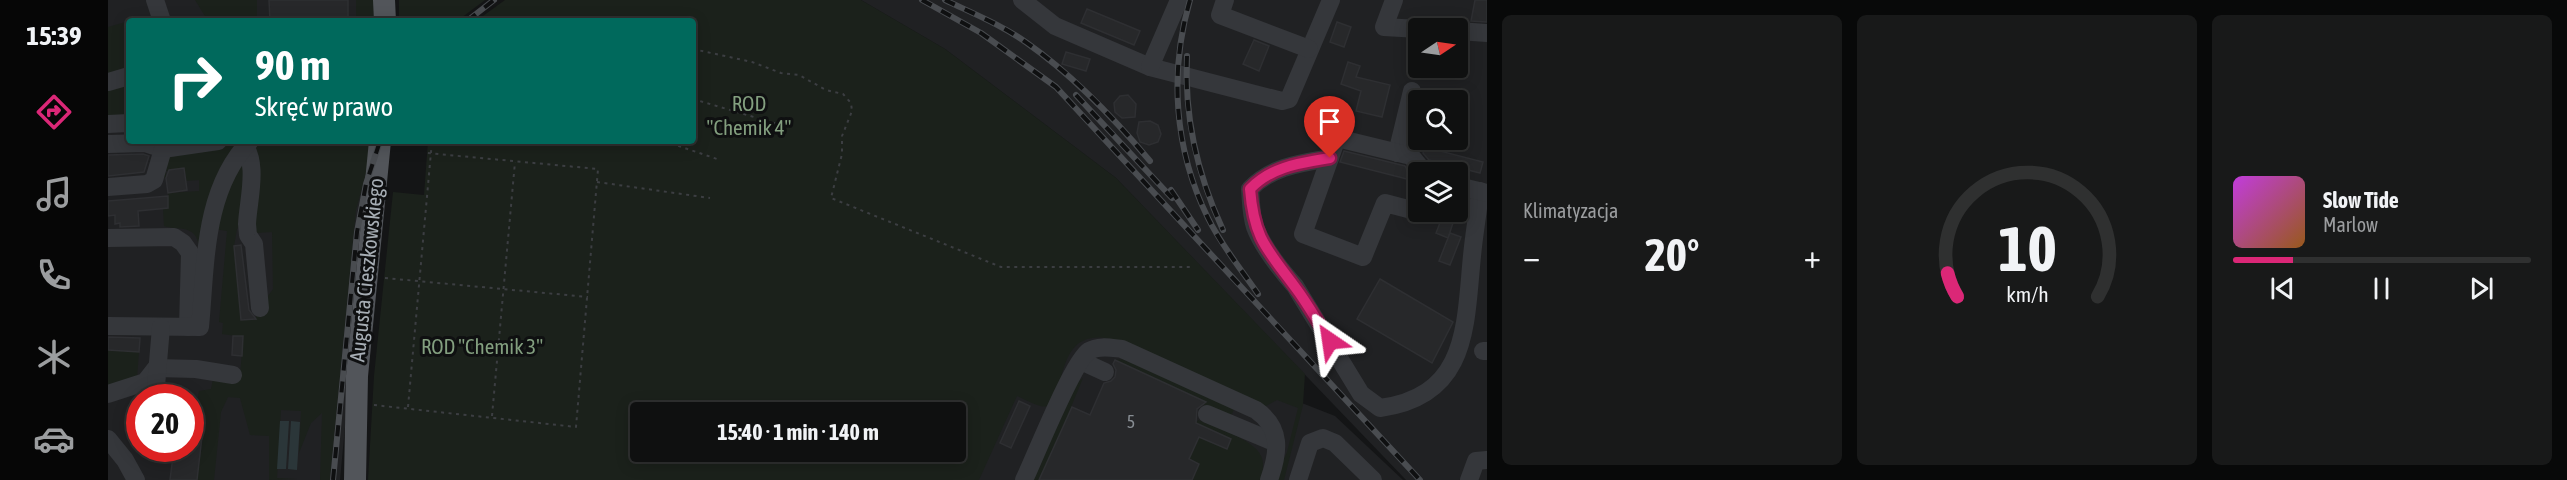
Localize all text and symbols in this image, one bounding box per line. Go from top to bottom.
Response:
north arrow [1408,18,1468,78]
map controls [1408,18,1468,222]
text: 15:39 [26,20,82,51]
text: 90 m [255,41,330,89]
icon: right [156,42,234,120]
button: search [1408,90,1468,150]
icon: directions [33,91,75,133]
text: Skręć w prawo [255,91,393,122]
park label: ROD "Chemik 4" [707,91,792,139]
pin [1304,96,1355,158]
icon: arrive [1313,105,1346,138]
button: layers [1408,162,1468,222]
icon: music [33,173,75,215]
street label: Augusta Cieszkowskiego [344,177,388,363]
text: Slow Tide [2323,187,2399,213]
text: Klimatyzacja [1523,199,1618,222]
text: 10 [1998,213,2056,284]
text: Marlow [2323,213,2378,236]
text: 20° [1645,229,1699,281]
text: − [1523,237,1540,275]
text: + [1804,237,1821,275]
icon: phone [33,254,75,296]
icon: previous [2266,272,2299,305]
icon: pause [2365,272,2398,305]
icon: next [2465,272,2498,305]
text: km/h [2006,282,2048,307]
position arrow [1298,309,1362,373]
park label: ROD "Chemik 3" [421,334,543,358]
icon: climate [33,336,75,378]
speed limit sign: 20 [126,384,204,462]
house number: 5 [1127,411,1135,432]
icon: car [33,418,75,460]
text: 15:40 · 1 min · 140 m [717,419,879,445]

